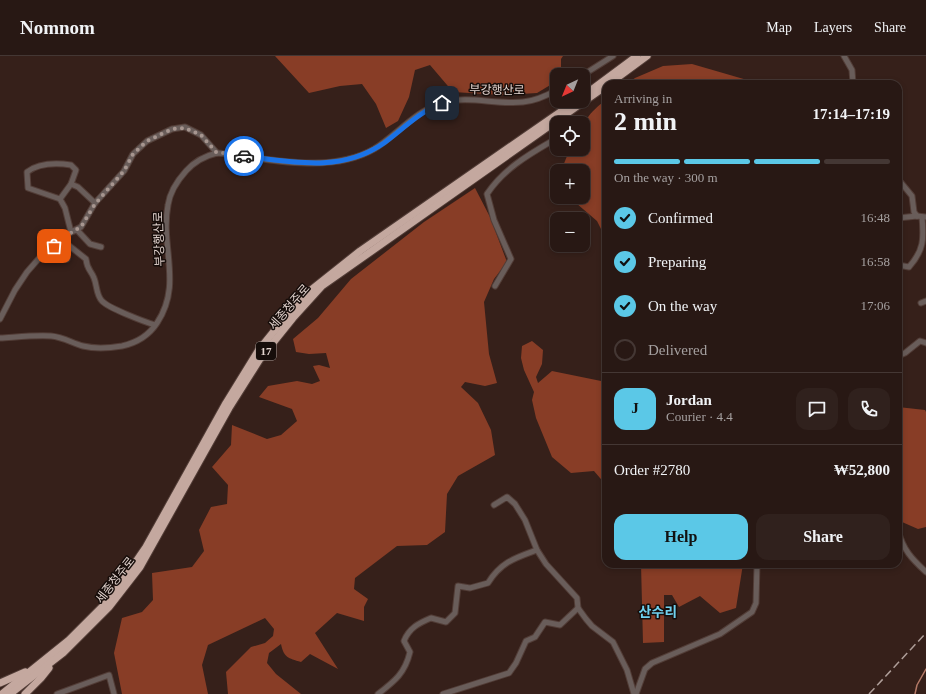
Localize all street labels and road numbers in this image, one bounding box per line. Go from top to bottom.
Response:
street label: 부강행산로 [469,83,525,97]
street label: 부강행산로 [151,211,167,267]
street label: 세종청주로 [266,282,312,332]
road number: 17 [256,342,276,360]
street label: 세종청주로 [92,554,138,606]

